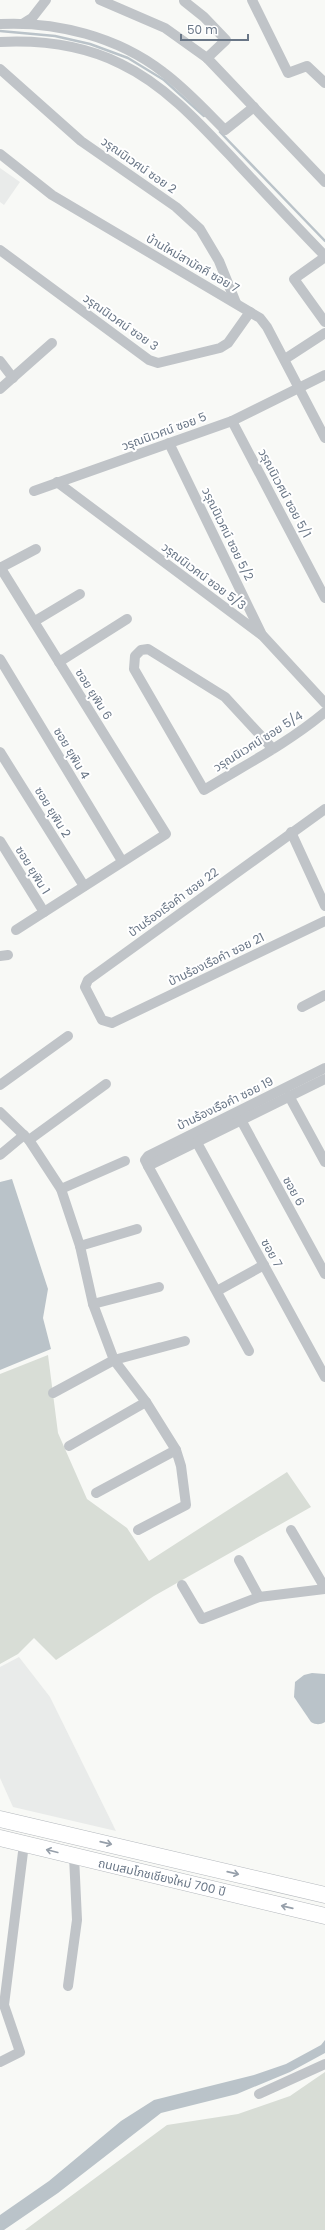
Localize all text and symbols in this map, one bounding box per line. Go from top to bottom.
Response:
scale bar [181,16,248,42]
text: 50 m [187,21,218,38]
street label: วรุณนิเวศน์ ซอย 2 [98,133,180,197]
street label: บ้านใหม่สามัคคี ซอย 7 [143,229,243,297]
street label: วรุณนิเวศน์ ซอย 3 [80,290,162,354]
street label: วรุณนิเวศน์ ซอย 5 [119,408,209,454]
street label: วรุณนิเวศน์ ซอย 5/1 [254,446,316,540]
street label: วรุณนิเวศน์ ซอย 5/2 [198,485,258,583]
street label: วรุณนิเวศน์ ซอย 5/3 [158,539,250,613]
street label: ซอย ยุพิน 6 [72,665,116,723]
street label: วรุณนิเวศน์ ซอย 5/4 [210,706,306,775]
street label: ซอย ยุพิน 4 [50,724,94,782]
street label: ซอย ยุพิน 2 [31,783,75,841]
street label: ซอย ยุพิน 1 [12,843,54,897]
street label: บ้านร้องเรือคำ ซอย 22 [124,863,222,941]
street label: บ้านร้องเรือคำ ซอย 21 [165,928,267,990]
street label: บ้านร้องเรือคำ ซอย 19 [174,1072,276,1134]
street label: ซอย 6 [279,1173,309,1209]
street label: ซอย 7 [257,1236,287,1271]
one-way arrow [99,1840,112,1848]
one-way arrow [45,1846,58,1854]
street label: ถนนสมโภชเชียงใหม่ 700 ปี [97,1854,227,1900]
one-way arrow [226,1870,239,1878]
one-way arrow [281,1903,294,1910]

